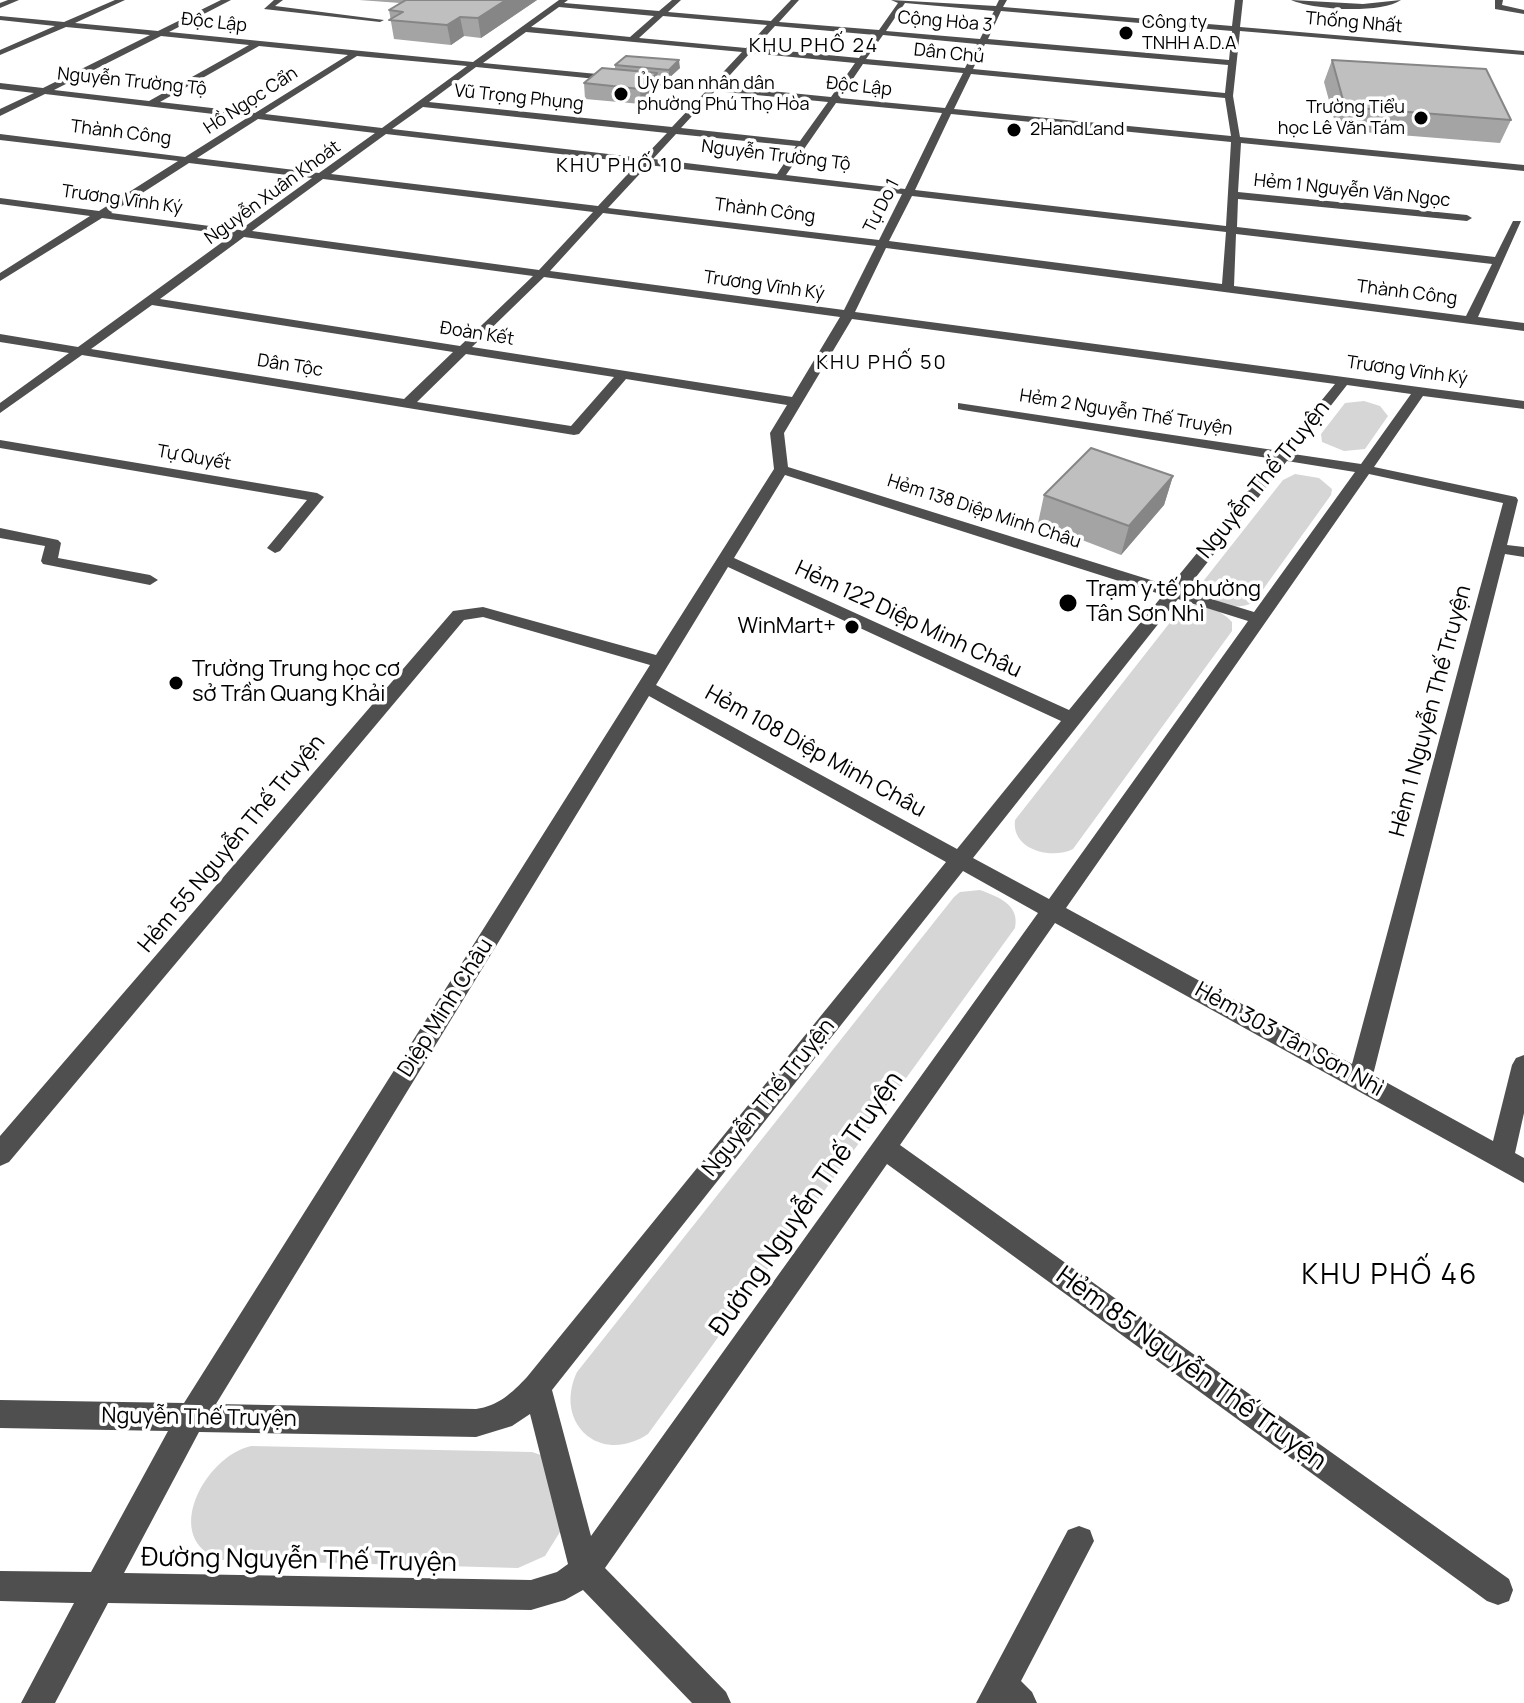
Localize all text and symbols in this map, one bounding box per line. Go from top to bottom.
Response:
street label: Cộng Hòa 3 [897,7,993,37]
street label: Thống Nhất [1305,8,1403,38]
street label: Độc Lập [180,9,248,37]
place label: Công ty TNHH A.D.A [1142,12,1236,54]
marker: Công ty TNHH A.D.A [1117,24,1135,42]
district label: KHU PHỐ 24 [749,34,879,58]
street label: Dân Chủ [913,40,985,68]
street label: Nguyễn Trường Tộ [56,63,208,101]
street label: Hồ Ngọc Cẩn [200,63,302,139]
place label: Ủy ban nhân dân phường Phú Thọ Hòa [637,73,809,116]
street label: Độc Lập [825,73,893,101]
street label: Vũ Trọng Phụng [453,80,585,116]
marker: Ủy ban nhân dân phường Phú Thọ Hòa [612,85,630,103]
place label: Trường Tiểu học Lê Văn Tám [1278,97,1405,140]
marker: Trường Tiểu học Lê Văn Tám [1412,109,1430,127]
street label: Thành Công [69,116,173,150]
place label: 2HandLand [1030,119,1124,141]
marker: 2HandLand [1005,121,1023,139]
street label: Nguyễn Trường Tộ [700,136,852,176]
street label: Nguyễn Xuân Khoát [201,137,345,249]
district label: KHU PHỐ 10 [556,154,684,178]
street label: Hẻm 1 Nguyễn Văn Ngọc [1253,170,1451,212]
street label: Tự Do 1 [859,175,905,237]
street label: Trương Vĩnh Ký [60,181,184,219]
street label: Thành Công [713,194,817,228]
street label: Trương Vĩnh Ký [702,267,826,305]
street label: Thành Công [1355,276,1459,310]
street label: Đoàn Kết [438,317,516,351]
street label: Dân Tộc [256,350,324,382]
district label: KHU PHỐ 50 [816,351,948,375]
street label: Trương Vĩnh Ký [1345,352,1469,390]
street label: Hẻm 2 Nguyễn Thế Truyện [1018,385,1234,441]
street label: Nguyễn Thế Truyện [1192,396,1336,564]
street label: Tự Quyết [155,441,233,475]
street label: Hẻm 138 Diệp Minh Châu [885,471,1083,553]
street label: Hẻm 122 Diệp Minh Châu [790,556,1026,684]
place label: Trạm y tế phường Tân Sơn Nhì [1086,577,1261,628]
street label: Hẻm 1 Nguyễn Thế Truyện [1385,582,1477,840]
marker: Trạm y tế phường Tân Sơn Nhì [1057,592,1079,614]
place label: WinMart+ [738,614,836,640]
marker: WinMart+ [843,618,861,636]
place label: Trường Trung học cơ sở Trần Quang Khải [192,657,400,708]
marker: Trường Trung học cơ sở Trần Quang Khải [167,674,185,692]
street label: Hẻm 108 Diệp Minh Châu [700,680,930,824]
street label: Hẻm 55 Nguyễn Thế Truyện [133,730,331,958]
street label: Diệp Minh Châu [393,934,499,1082]
street label: Hẻm 303 Tân Sơn Nhì [1190,977,1388,1103]
street label: Nguyễn Thế Truyện [697,1014,841,1182]
street label: Đường Nguyễn Thế Truyện [704,1066,910,1342]
district label: KHU PHỐ 46 [1302,1259,1478,1293]
street label: Hẻm 85 Nguyễn Thế Truyện [1050,1260,1332,1478]
street label: Nguyễn Thế Truyện [101,1403,297,1433]
street label: Đường Nguyễn Thế Truyện [141,1543,457,1579]

